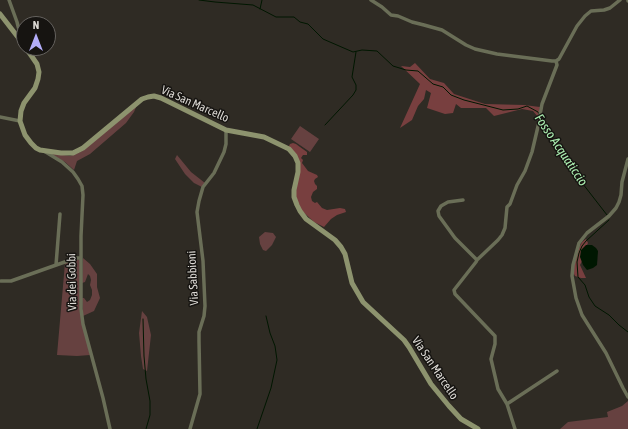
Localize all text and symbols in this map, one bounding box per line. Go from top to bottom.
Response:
north arrow [16,16,56,56]
text: N [33,19,39,31]
street label: Via San Marcello [159,83,231,125]
water label: Fosso Acquaticcio [531,111,591,189]
street label: Via Sabbioni [184,250,202,306]
street label: Via dei Gobbi [64,253,80,311]
street label: Via San Marcello [409,334,461,402]

